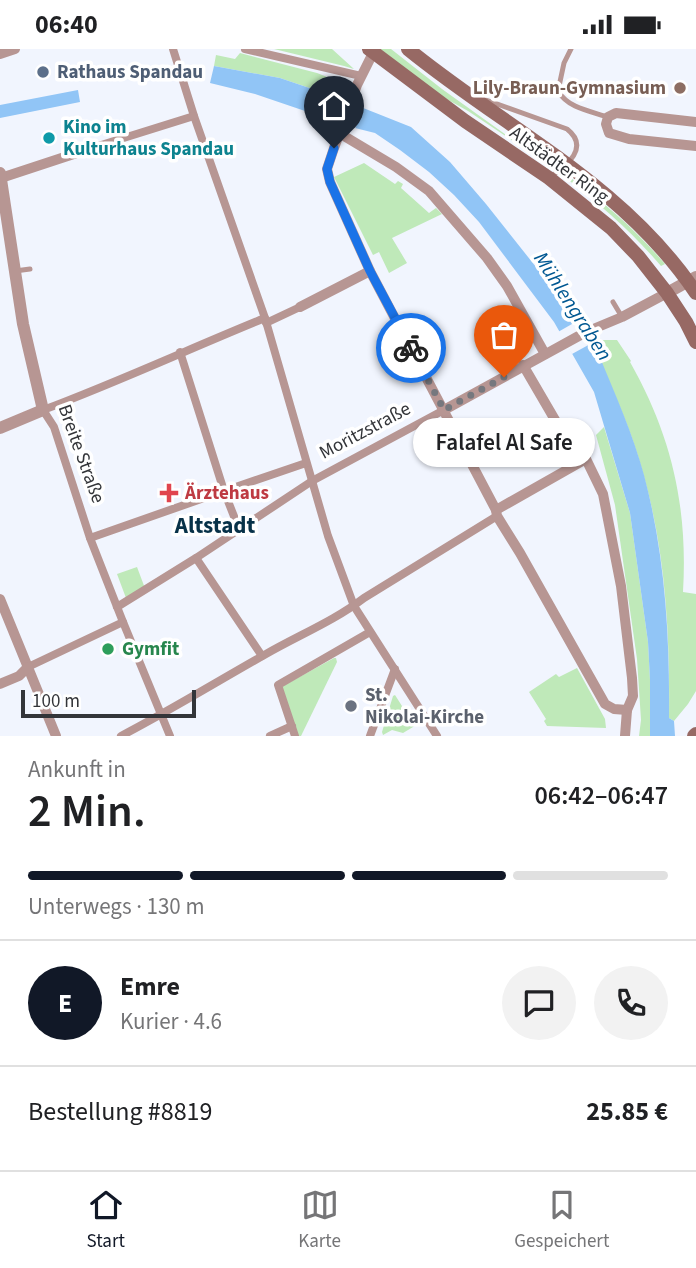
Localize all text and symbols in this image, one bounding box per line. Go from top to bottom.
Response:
text: 06:40 [35,6,98,43]
place label: Rathaus Spandau [57,59,203,86]
marker: Rathaus Spandau [35,64,51,80]
place label: Lily-Braun-Gymnasium [473,75,666,102]
pin [304,76,364,148]
marker: Lily-Braun-Gymnasium [672,80,688,96]
icon: home [315,87,353,125]
place label: Kino im Kulturhaus Spandau [63,114,234,163]
street label: Altstädter Ring [504,120,614,210]
marker: Kino im Kulturhaus Spandau [41,130,57,146]
water label: Mühlengraben [526,245,620,367]
pin [474,305,534,377]
courier [376,313,446,383]
icon: bag [485,316,523,354]
icon: bike [392,329,430,367]
street label: Moritzstraße [315,396,415,466]
street label: Breite Straße [51,401,111,507]
callout: Falafel Al Safe [413,419,595,468]
text: Falafel Al Safe [435,426,573,459]
place label: Ärztehaus [184,480,269,507]
marker: Ärztehaus [159,483,179,503]
district label: Altstadt [174,509,255,542]
place label: Gymfit [122,636,179,663]
marker: Gymfit [100,641,116,657]
place label: St. Nikolai-Kirche [365,682,484,731]
scale bar [21,687,196,719]
text: 100 m [32,688,80,715]
marker: St. Nikolai-Kirche [343,698,359,714]
text: Ankunft in [28,753,126,786]
text: 06:42–06:47 [535,777,668,814]
text: 2 Min. [28,779,146,844]
text: Unterwegs · 130 m [28,890,204,923]
button: chat [502,966,576,1040]
button: phone [594,966,668,1040]
text: Emre [120,968,180,1005]
text: E [58,985,72,1022]
text: Kurier · 4.6 [120,1005,222,1038]
text: Bestellung #8819 [28,1093,212,1130]
text: 25.85 € [586,1093,668,1130]
tab: Start [87,1186,125,1255]
tab: Karte [298,1186,341,1255]
tab: Gespeichert [514,1186,609,1255]

